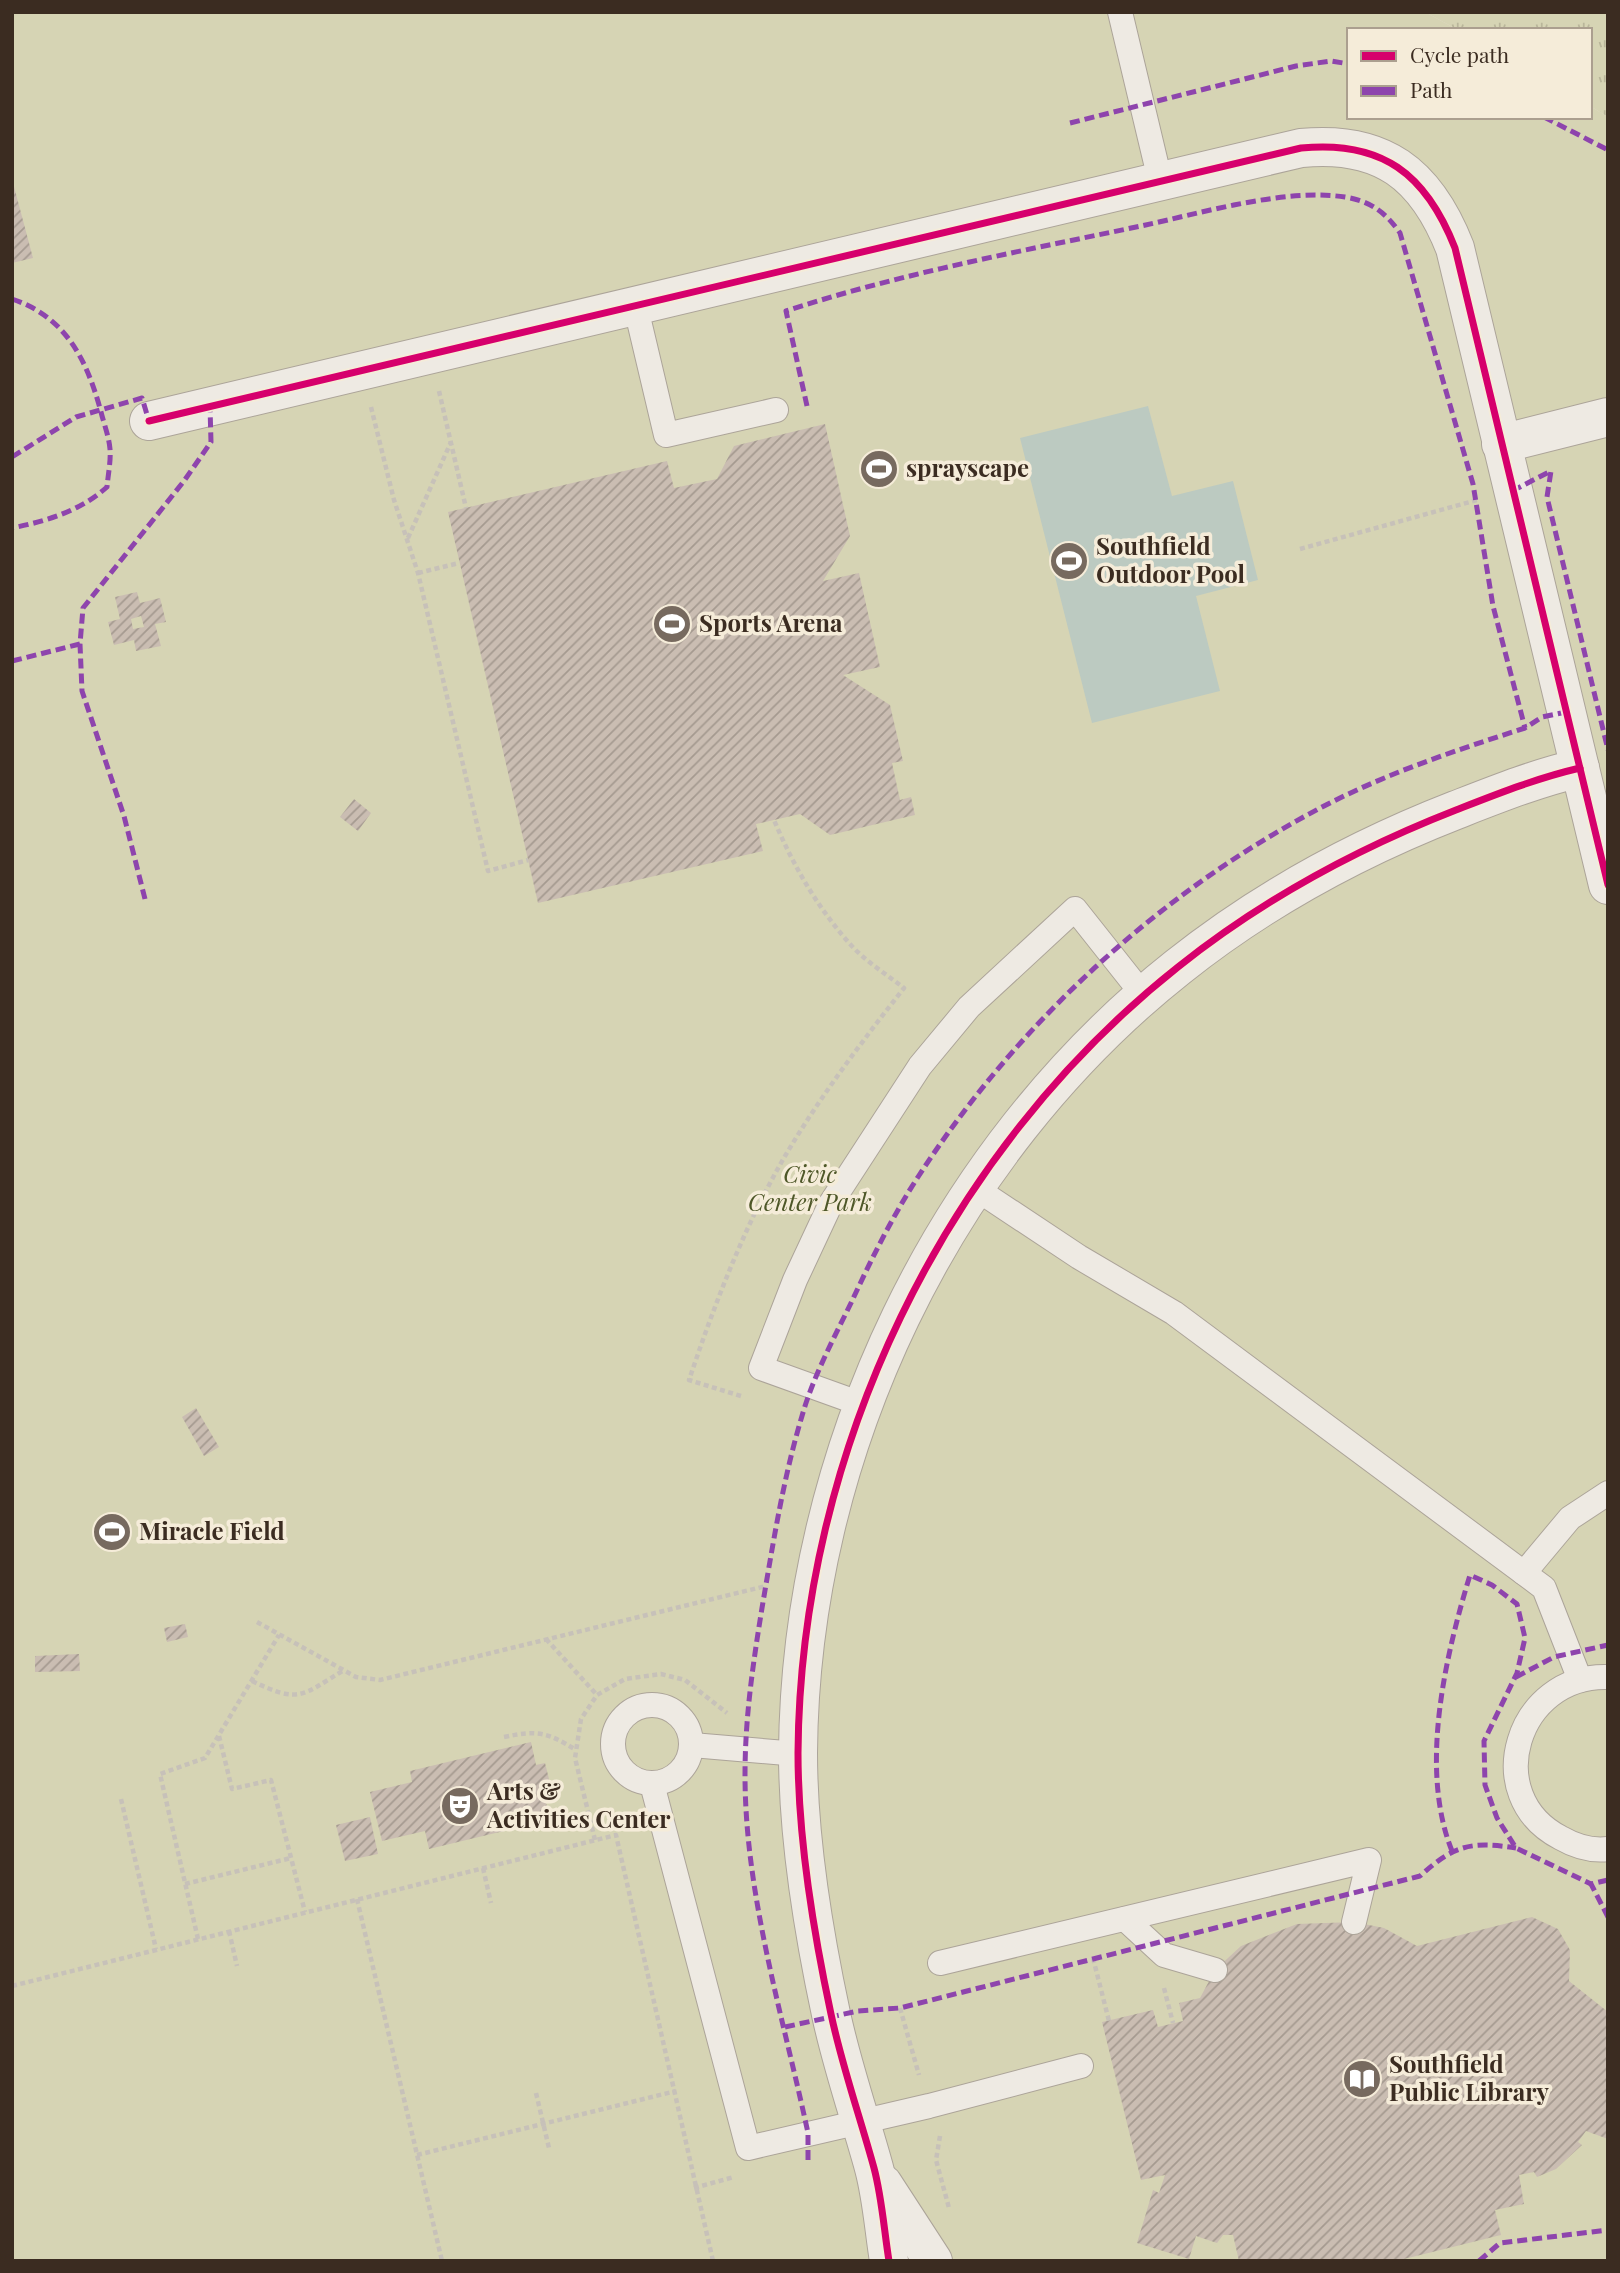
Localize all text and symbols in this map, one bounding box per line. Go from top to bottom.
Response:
legend [1347,28,1592,119]
text: Cycle path [1410,40,1510,68]
text: Path [1410,75,1453,103]
sports icon: sprayscape [858,448,900,490]
place label: sprayscape [906,451,1029,483]
place label: Southfield Outdoor Pool [1096,529,1246,589]
sports icon: Southfield Outdoor Pool [1048,540,1090,582]
sports icon: Sports Arena [651,603,693,645]
place label: Sports Arena [699,606,843,638]
park label: Civic Center Park [748,1157,872,1217]
sports icon: Miracle Field [91,1511,133,1553]
place label: Miracle Field [139,1514,285,1546]
place label: Arts & Activities Center [486,1774,671,1834]
theatre icon: Arts & Activities Center [439,1785,481,1827]
place label: Southfield Public Library [1389,2047,1549,2107]
library icon: Southfield Public Library [1341,2058,1383,2100]

